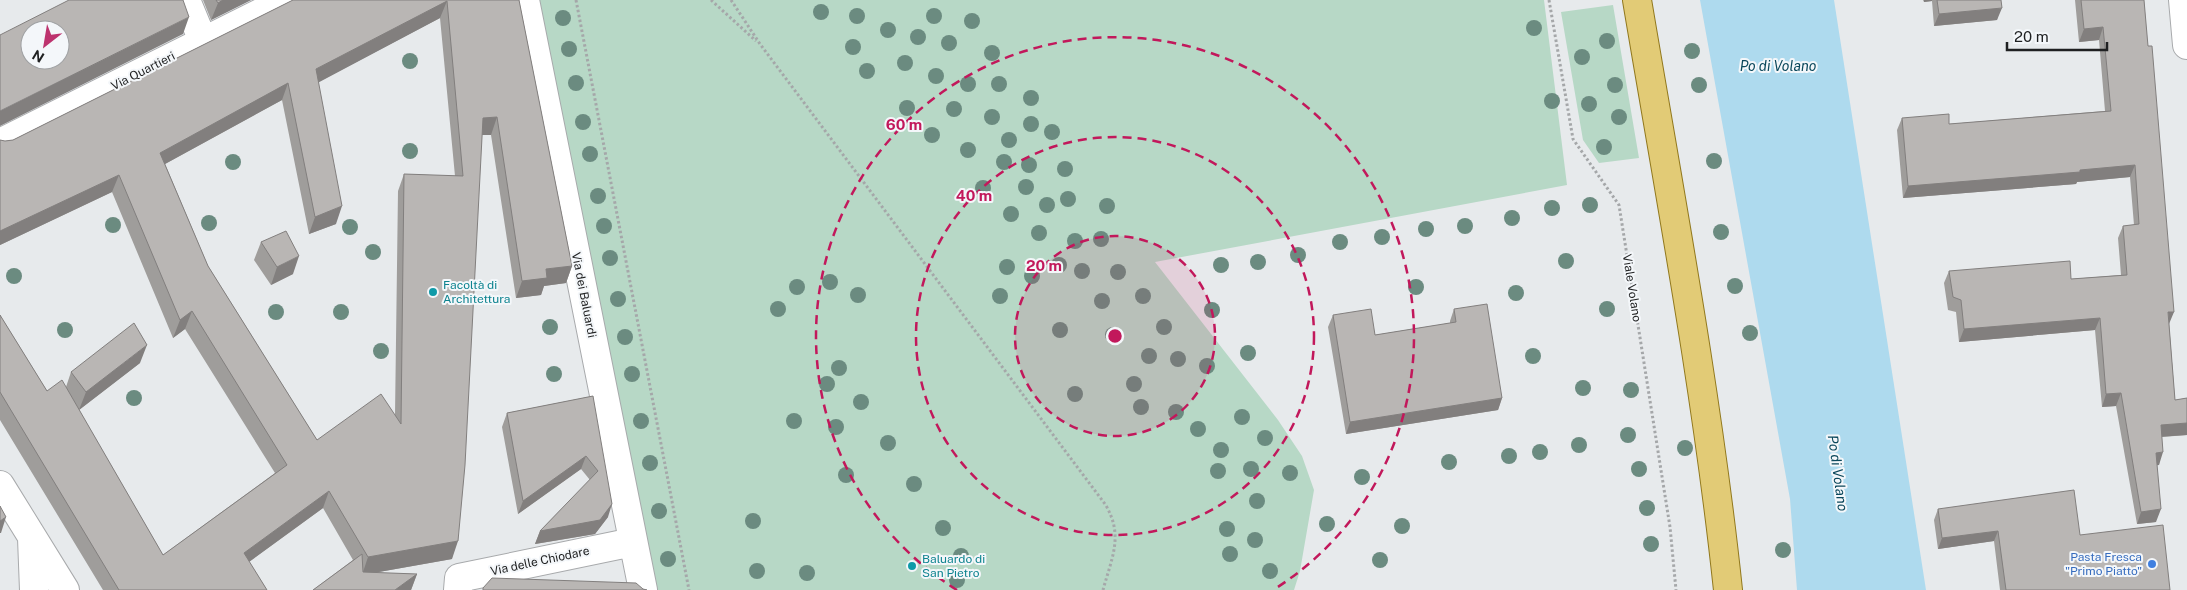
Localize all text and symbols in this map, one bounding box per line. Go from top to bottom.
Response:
north arrow [20,20,70,70]
scale bar [2007,20,2107,52]
text: 20 m [2014,28,2049,45]
text: N [29,46,47,66]
street label: Via Quartieri [109,49,177,93]
water label: Po di Volano [1740,58,1817,74]
text: 60 m [886,116,922,133]
text: 40 m [956,187,992,204]
street label: Via dei Baluardi [569,251,599,339]
street label: Viale Volano [1620,253,1644,323]
text: 20 m [1026,257,1062,274]
place label: Facoltà di Architettura [443,278,510,306]
marker: Facoltà di Architettura [427,286,439,298]
centre of rings [1106,327,1124,345]
water label: Po di Volano [1825,434,1851,512]
street label: Via delle Chiodare [489,544,591,578]
place label: Pasta Fresca "Primo Piatto" [2065,550,2142,578]
place label: Baluardo di San Pietro [922,552,985,580]
marker: Pasta Fresca "Primo Piatto" [2146,558,2158,570]
marker: Baluardo di San Pietro [906,560,918,572]

